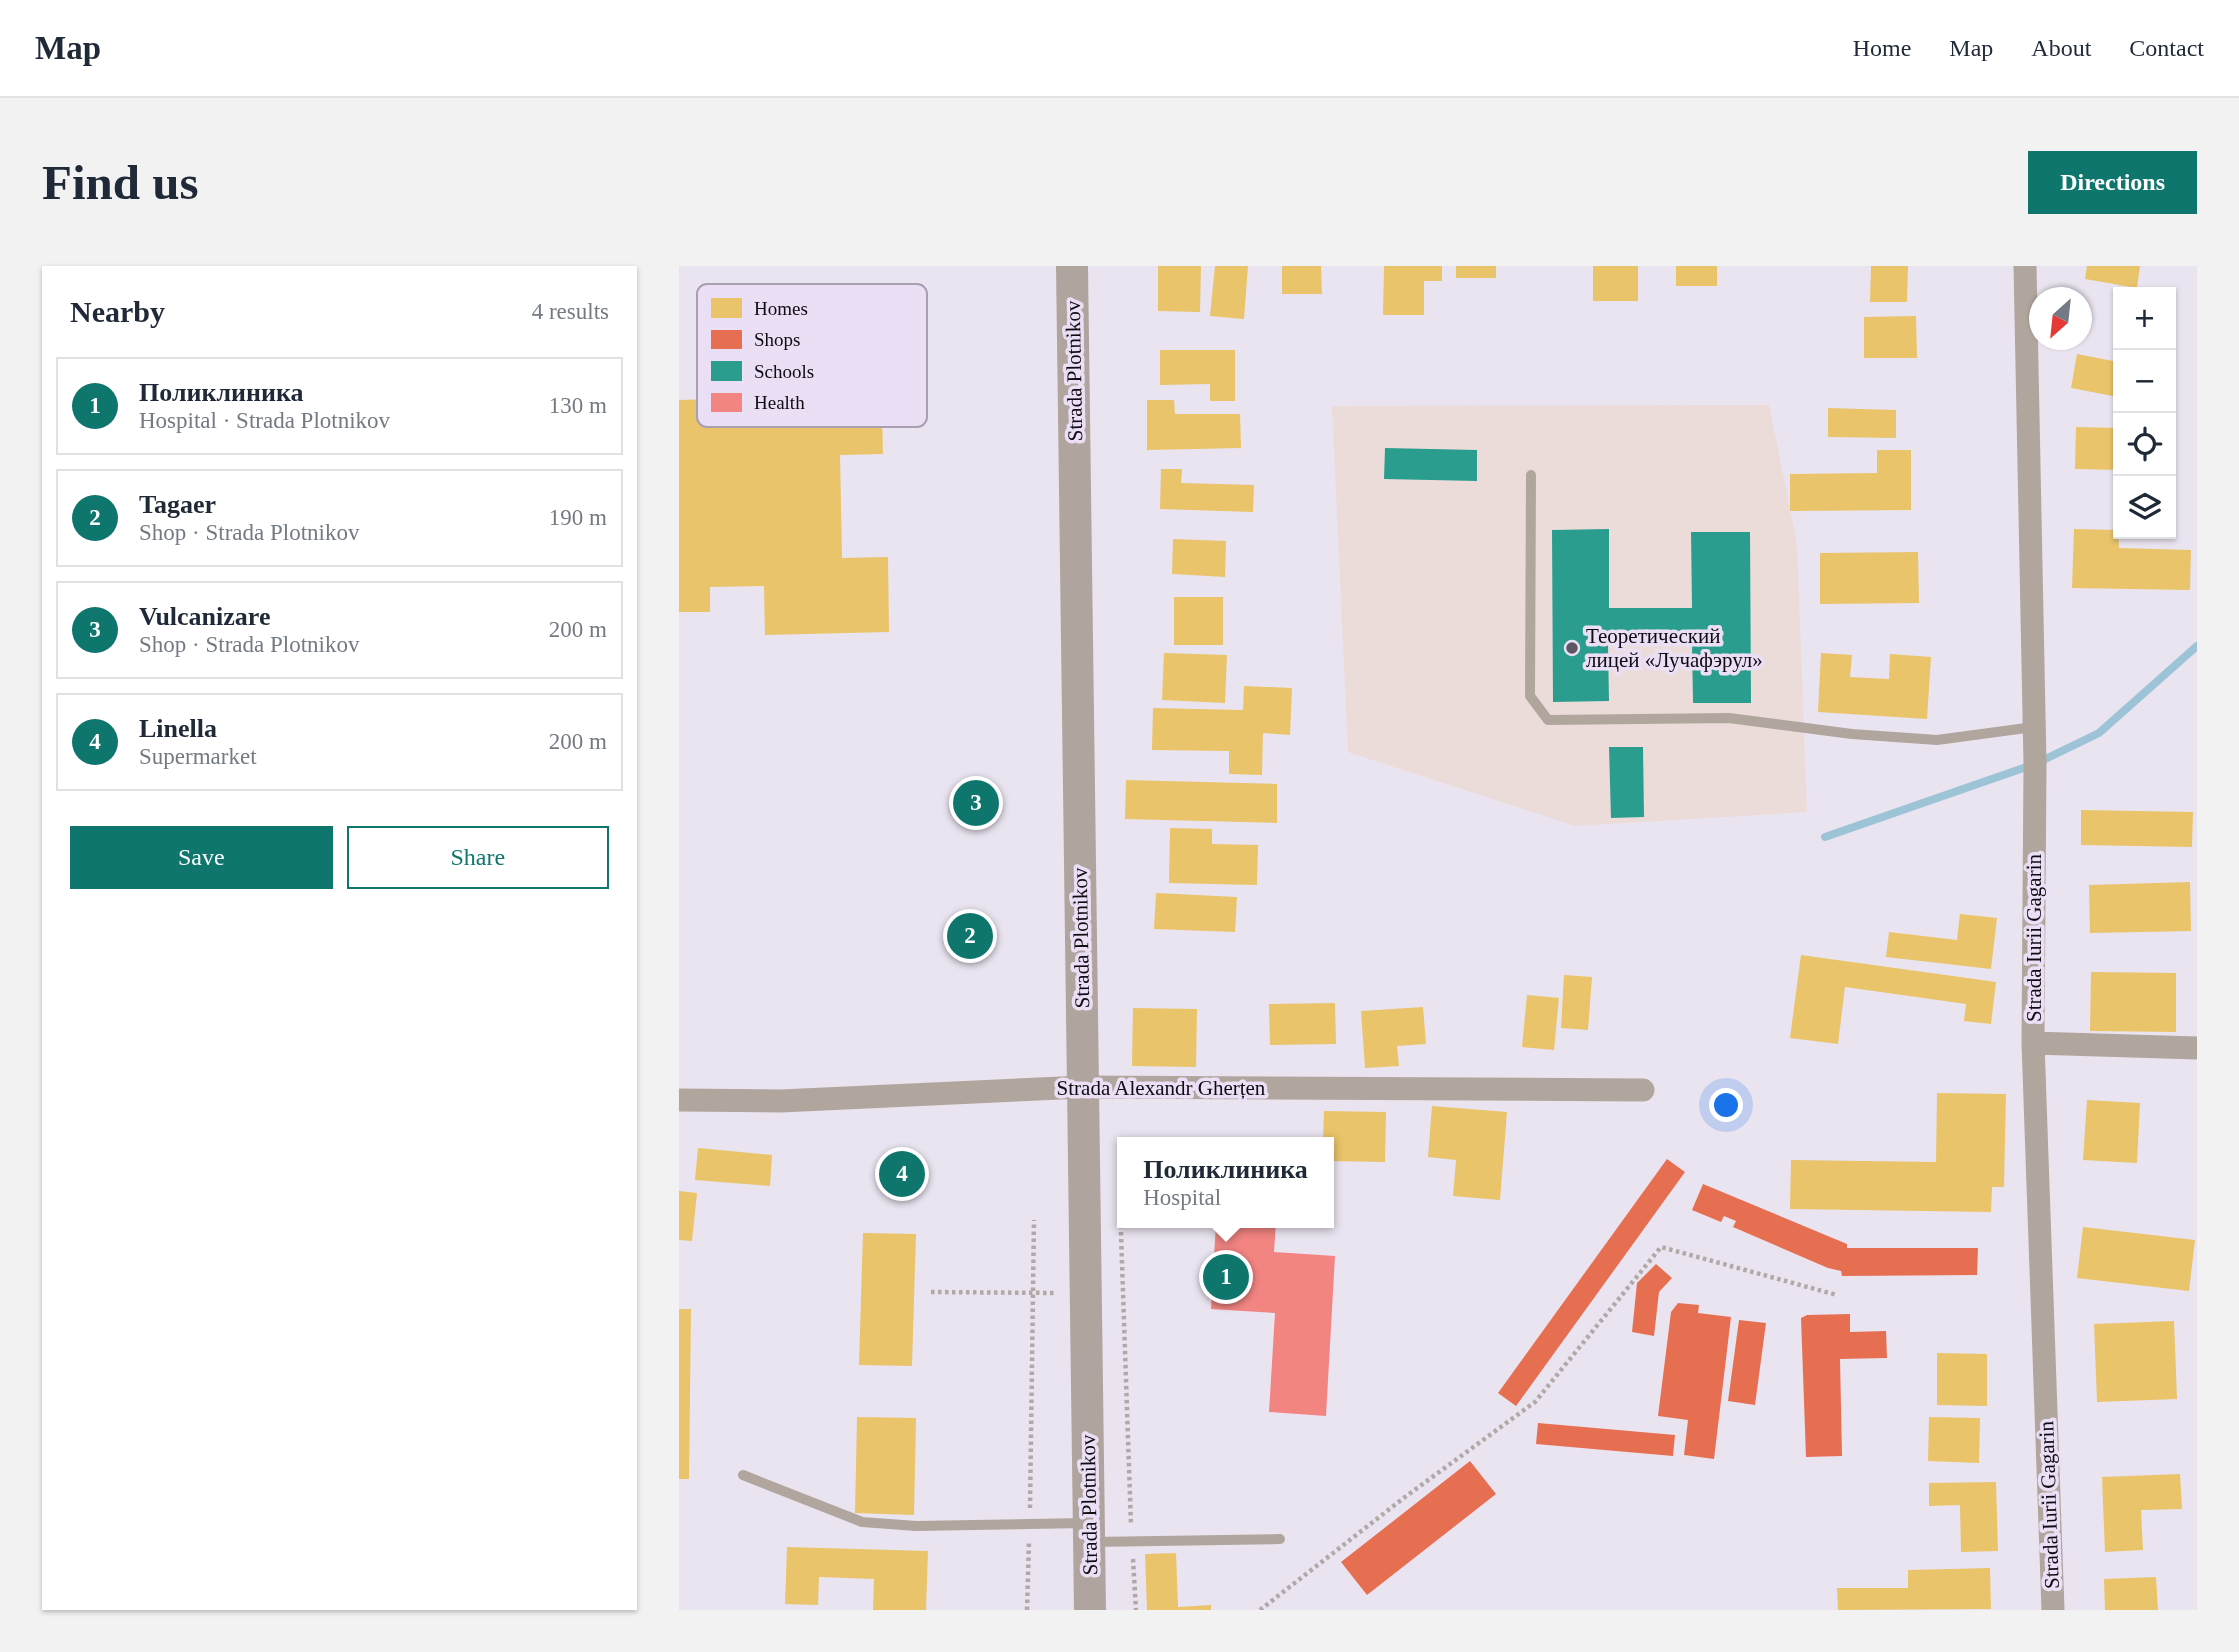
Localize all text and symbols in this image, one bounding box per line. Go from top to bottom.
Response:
text: Map [35,30,101,66]
text: Home [1853,35,1911,61]
text: Map [1949,35,1993,61]
text: About [2031,35,2091,61]
text: Contact [2129,35,2204,61]
button: Directions [2028,151,2197,214]
text: Find us [42,155,199,210]
legend [697,284,927,427]
north arrow [2029,287,2092,350]
map controls [2113,287,2176,539]
button: + [2113,287,2176,350]
text: Nearby [70,295,165,328]
text: Homes [754,298,808,319]
text: 4 results [532,299,609,324]
street label: Strada Plotnikov [1061,300,1087,441]
text: Shops [754,329,800,350]
button: − [2113,350,2176,413]
text: Schools [754,361,814,382]
text: Поликлиника [139,378,304,407]
text: Health [754,392,805,413]
text: 1 [89,393,101,418]
text: 130 m [549,393,607,418]
text: Hospital · Strada Plotnikov [139,408,390,433]
button: locate [2113,413,2176,476]
button: layers [2113,476,2176,539]
text: Tagaer [139,490,216,519]
text: 2 [89,505,101,530]
text: 190 m [549,505,607,530]
text: Shop · Strada Plotnikov [139,520,359,545]
text: Vulcanizare [139,602,270,631]
text: 3 [89,617,101,642]
text: 200 m [549,617,607,642]
place label: Теоретический лицей «Лучафэрул» [1586,624,1763,672]
text: Shop · Strada Plotnikov [139,632,359,657]
marker: Теоретический лицей «Лучафэрул» [1564,640,1580,656]
text: Linella [139,714,217,743]
text: 4 [89,729,101,754]
text: 200 m [549,729,607,754]
text: Supermarket [139,744,257,769]
pin: 3 [953,777,999,829]
button: Save [70,826,333,889]
button: Share [347,826,609,889]
street label: Strada Iurii Gagarin [2022,854,2046,1022]
street label: Strada Plotnikov [1068,867,1094,1008]
pin: 2 [947,910,993,962]
street label: Strada Alexandr Gherțen [1057,1076,1266,1100]
your location [1709,1088,1743,1122]
popup [1117,1137,1334,1228]
pin: 4 [879,1148,925,1200]
text: Поликлиника [1143,1155,1308,1184]
text: Hospital [1143,1185,1221,1210]
pin: 1 [1203,1251,1249,1303]
street label: Strada Iurii Gagarin [2034,1420,2064,1589]
street label: Strada Plotnikov [1076,1434,1102,1575]

